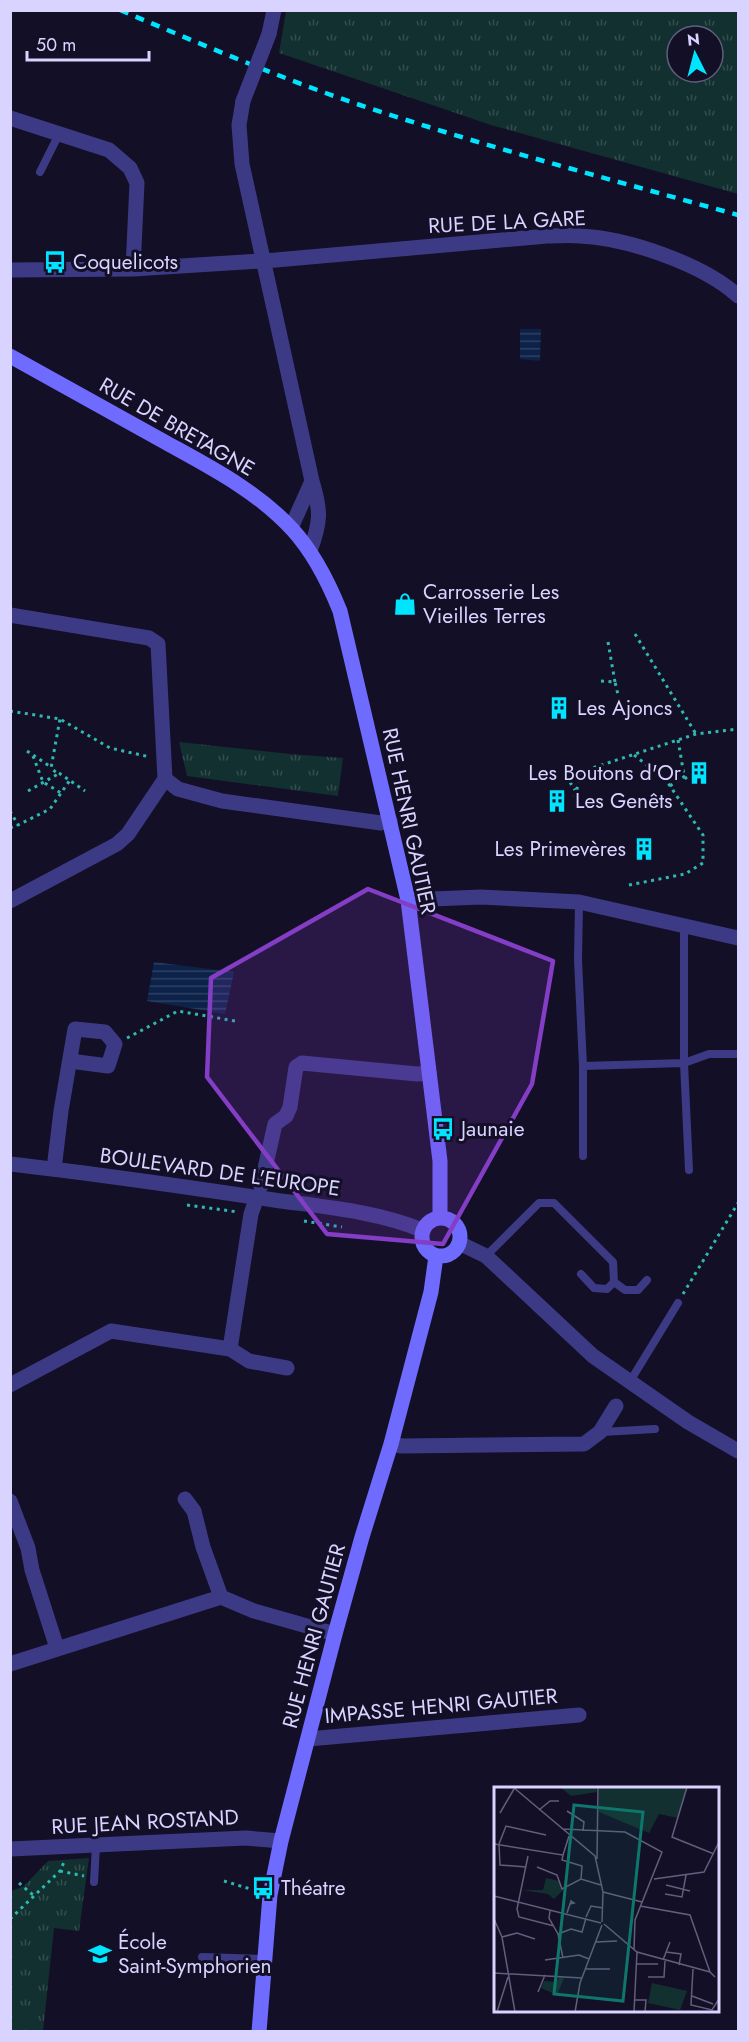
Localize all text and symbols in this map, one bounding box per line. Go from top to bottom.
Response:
scale bar [27,24,148,62]
north arrow [665,24,725,84]
text: N [686,27,701,52]
text: 50 m [36,32,76,58]
street label: RUE DE LA GARE [427,203,587,241]
place label: Coquelicots [73,247,178,277]
bus stop icon: Coquelicots [42,249,68,275]
street label: RUE DE BRETAGNE [94,370,260,484]
place label: Carrosserie Les Vieilles Terres [423,577,559,631]
shop icon: Carrosserie Les Vieilles Terres [392,591,418,617]
place label: Les Ajoncs [577,693,672,723]
building icon: Les Ajoncs [546,695,572,721]
street label: RUE HENRI GAUTIER [375,725,443,917]
place label: Les Boutons d'Or [528,758,682,788]
building icon: Les Boutons d'Or [686,760,712,786]
place label: Les Genêts [575,786,672,816]
building icon: Les Genêts [544,788,570,814]
place label: Les Primevères [494,834,626,864]
building icon: Les Primevères [631,836,657,862]
place label: Jaunaie [458,1114,525,1144]
bus stop icon: Jaunaie [430,1116,456,1142]
street label: BOULEVARD DE L'EUROPE [98,1140,342,1204]
street label: RUE HENRI GAUTIER [275,1540,353,1731]
street label: IMPASSE HENRI GAUTIER [323,1681,559,1731]
inset map [494,1787,719,2012]
street label: RUE JEAN ROSTAND [50,1802,240,1842]
place label: Théatre [281,1873,346,1903]
bus stop icon: Théatre [250,1875,276,1901]
place label: École Saint-Symphorien [118,1927,272,1981]
school or university icon: École Saint-Symphorien [87,1941,113,1967]

